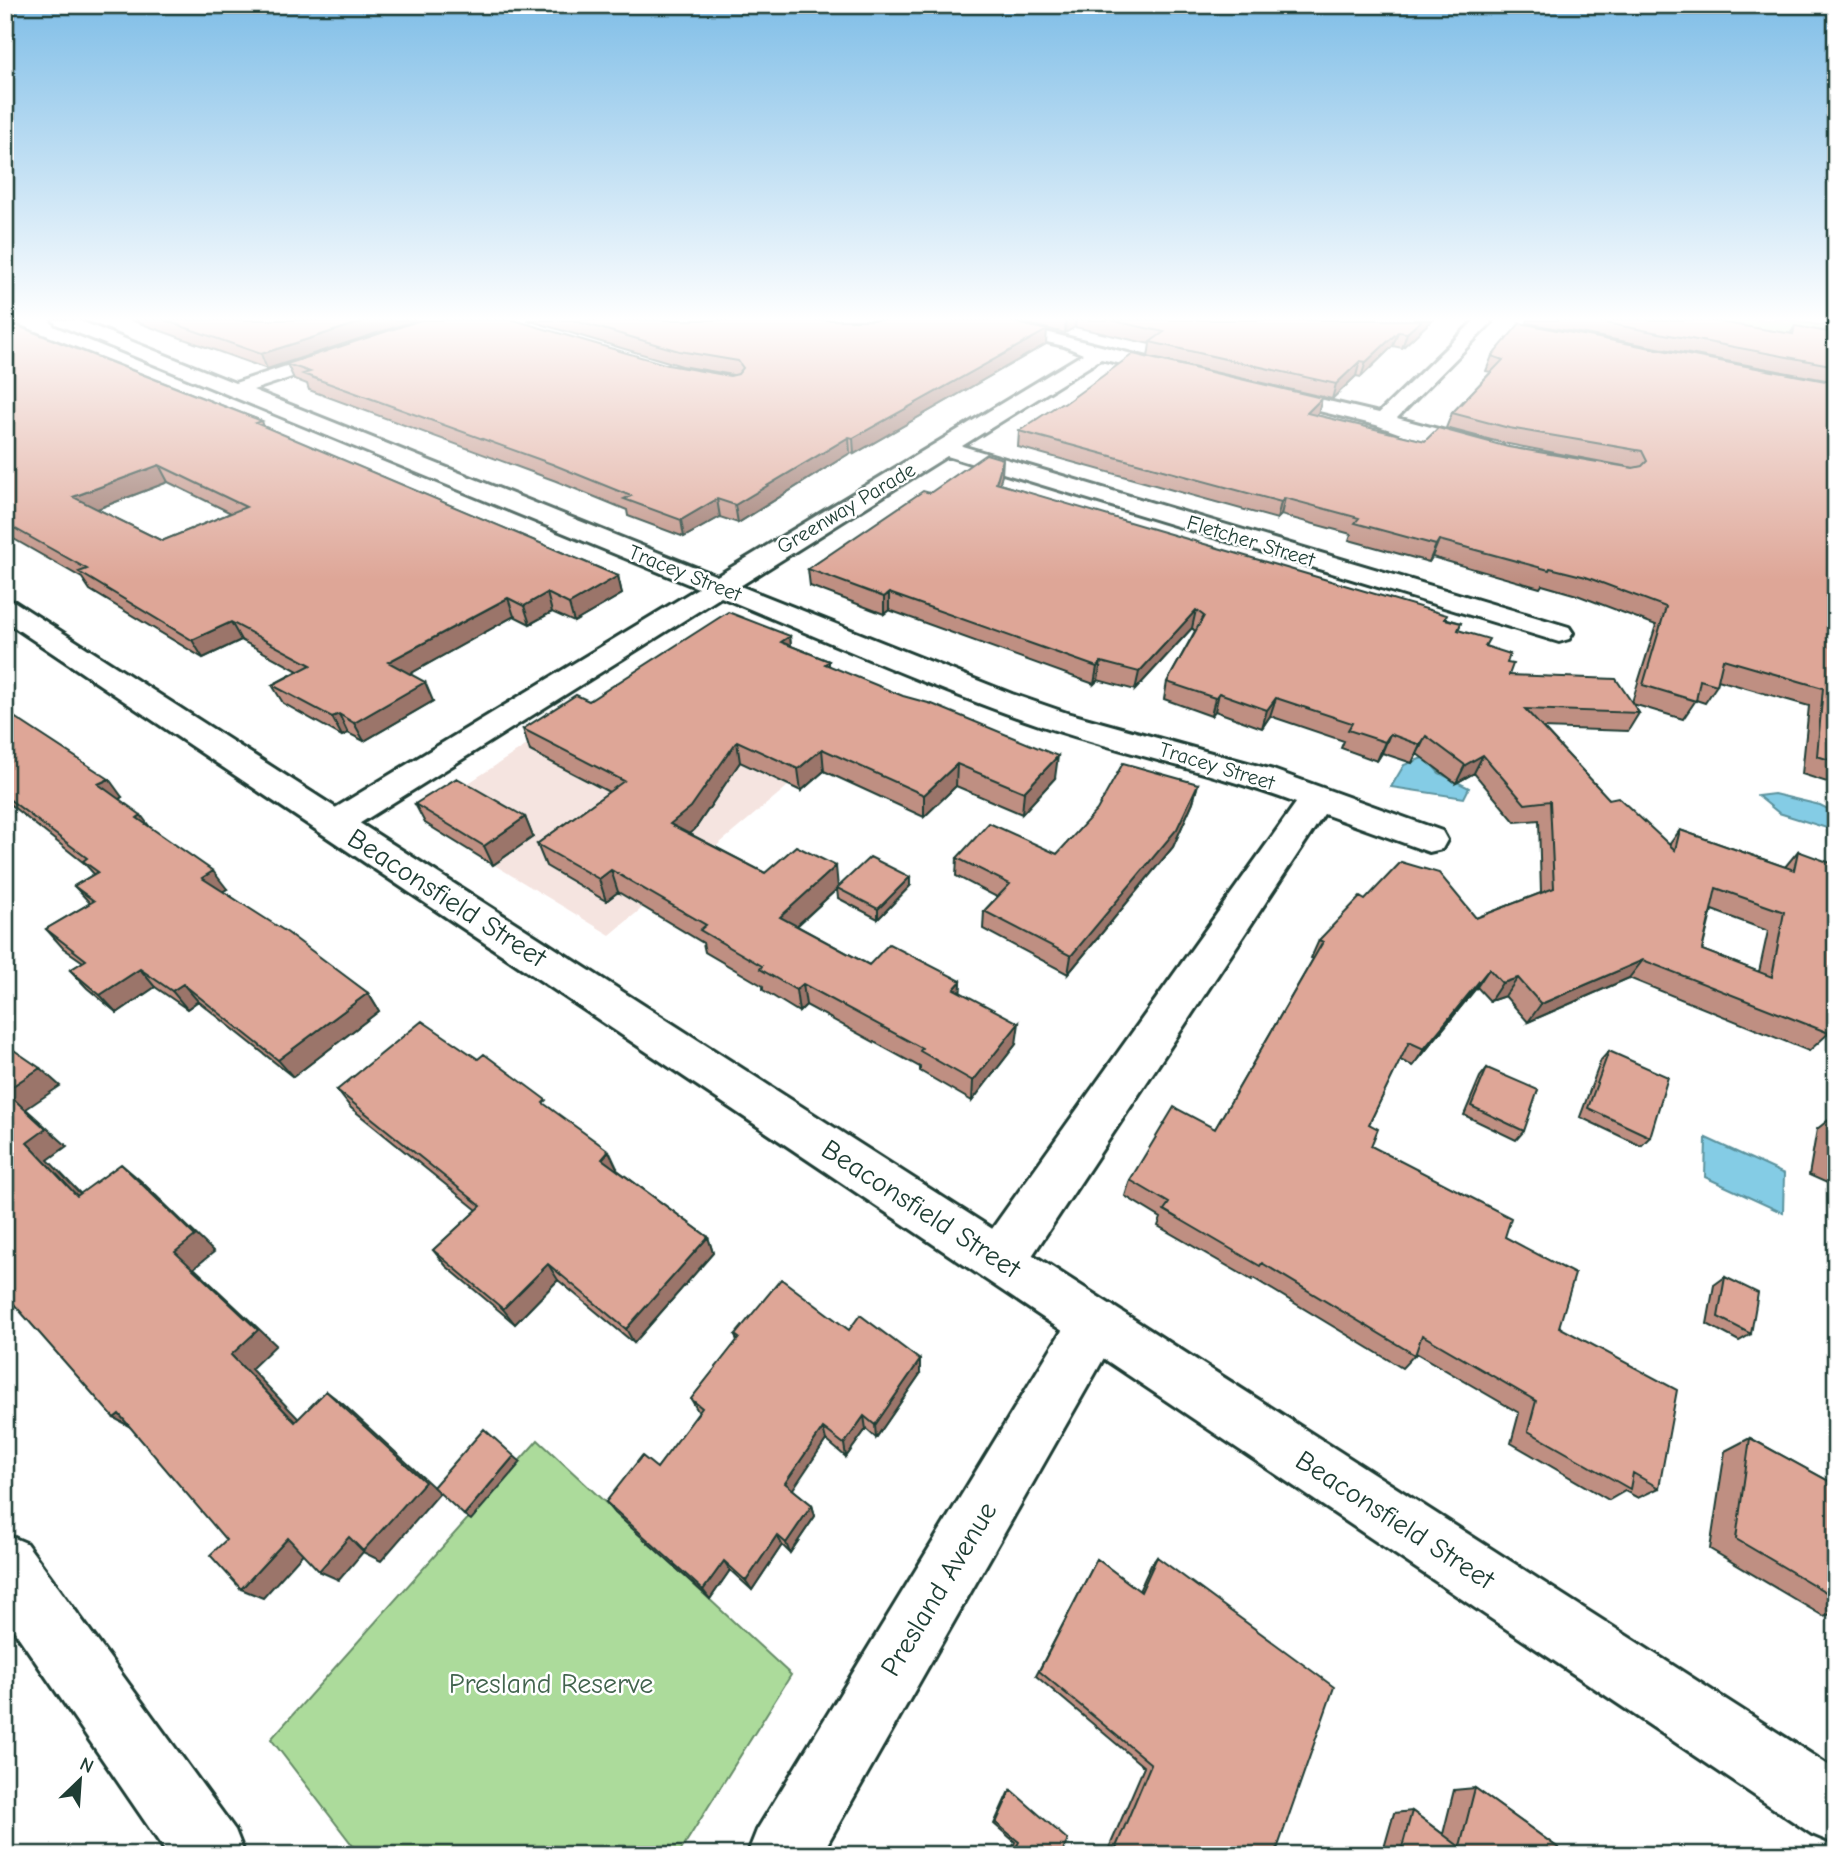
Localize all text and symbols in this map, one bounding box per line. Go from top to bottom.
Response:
street label: Greenway Parade [772,457,920,559]
street label: Fletcher Street [1184,510,1319,572]
street label: Tracey Street [625,540,746,607]
street label: Tracey Street [1156,737,1279,795]
street label: Beaconsfield Street [342,822,553,975]
street label: Beaconsfield Street [816,1133,1027,1286]
street label: Beaconsfield Street [1290,1444,1501,1597]
street label: Presland Avenue [874,1496,1004,1682]
park label: Presland Reserve [449,1668,653,1700]
north arrow [46,1744,116,1814]
text: N [76,1753,97,1778]

